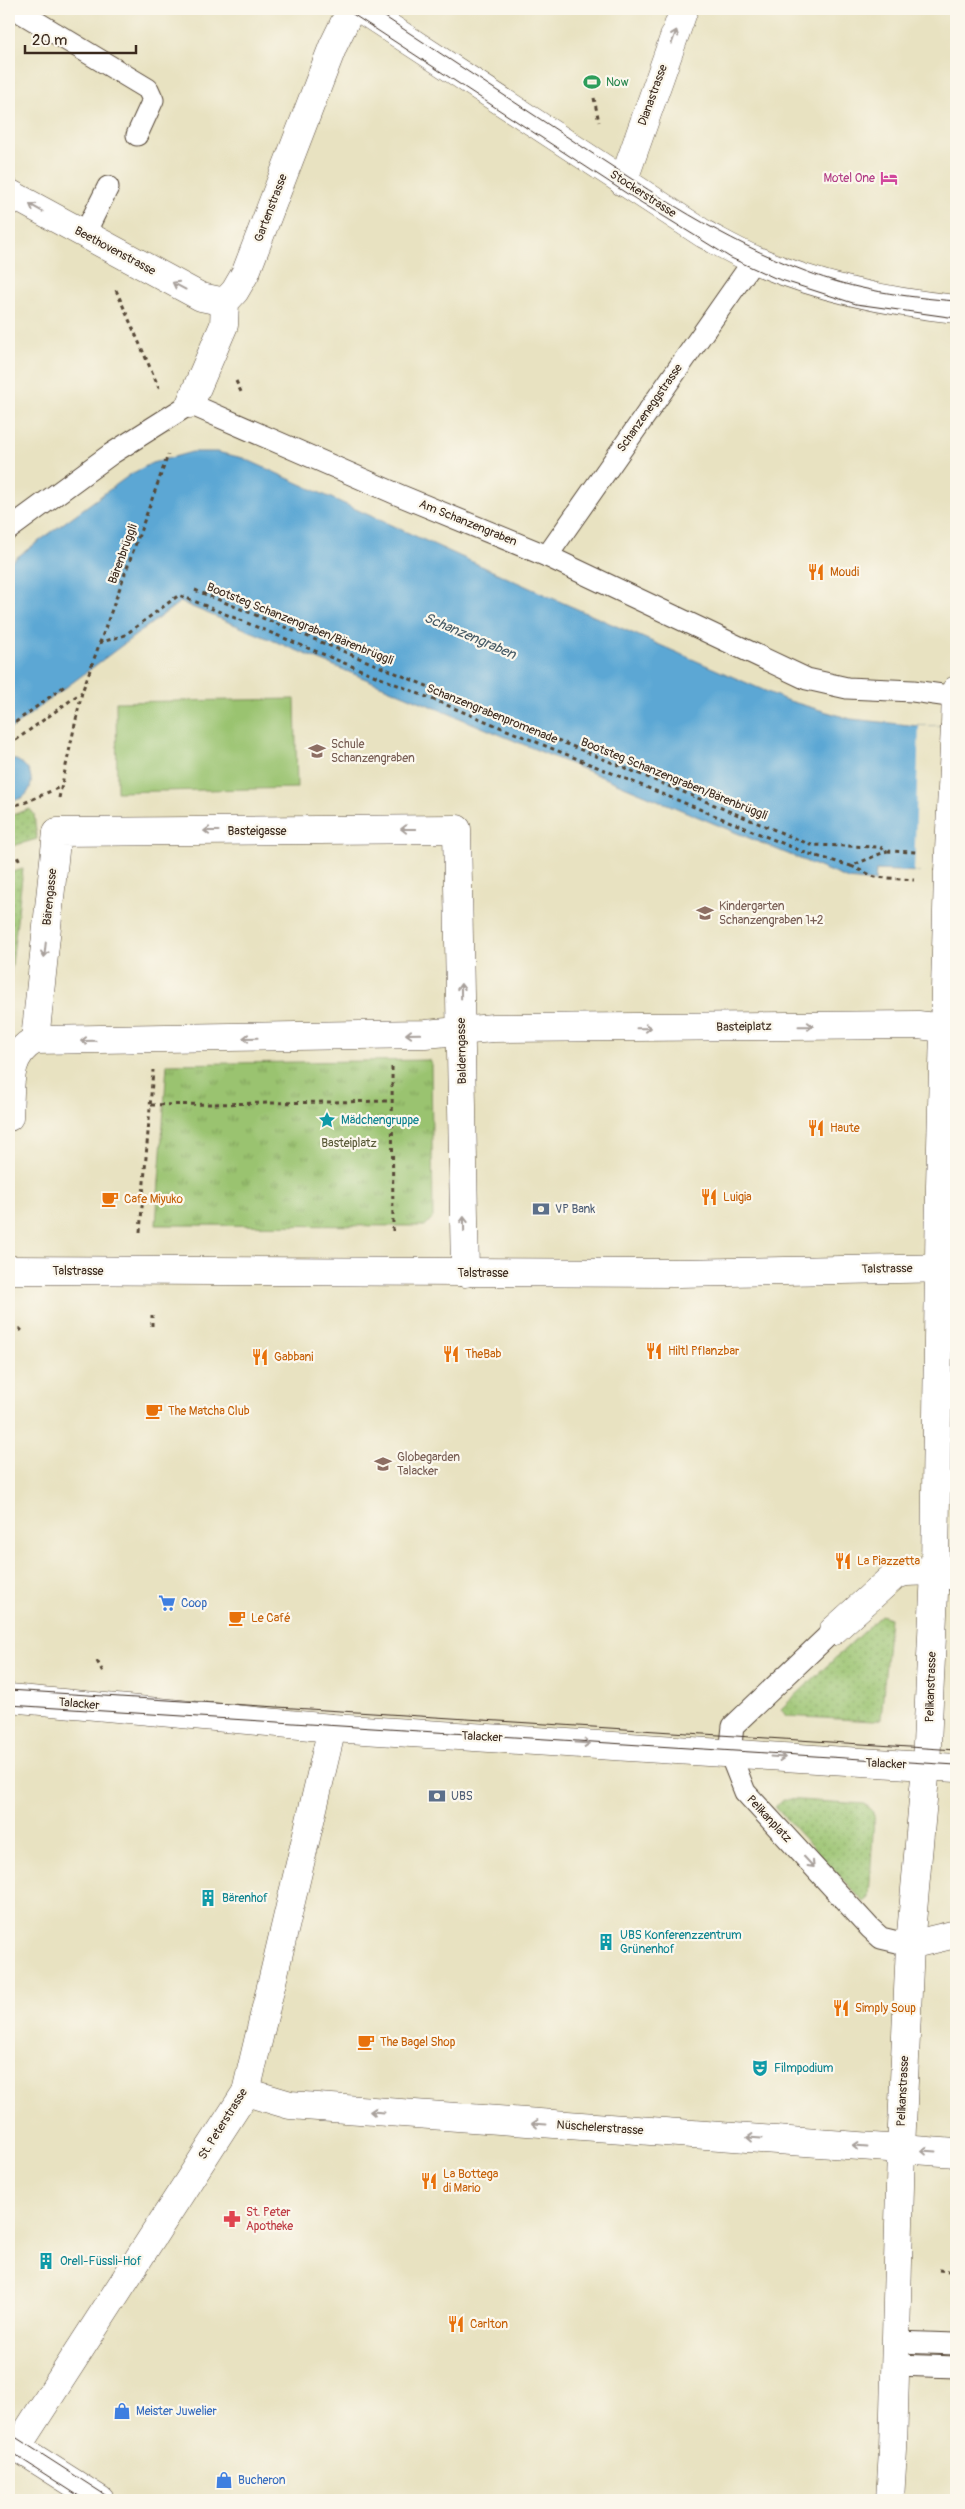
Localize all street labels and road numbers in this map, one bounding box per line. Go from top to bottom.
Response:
street label: Dianastrasse [635,62,671,128]
street label: Stockerstrasse [607,167,679,221]
street label: Gartenstrasse [251,172,291,244]
street label: Beethovenstrasse [72,223,158,279]
street label: Schanzeneggstrasse [614,361,686,455]
street label: Am Schanzengraben [417,496,519,550]
street label: Bärenbrüggli [105,522,141,586]
street label: Bootsteg Schanzengraben/Bärenbrüggli [205,580,395,668]
street label: Schanzengrabenpromenade [424,681,560,747]
street label: Bootsteg Schanzengraben/Bärenbrüggli [579,735,769,823]
street label: Basteigasse [228,824,287,839]
street label: Bärengasse [40,868,60,926]
street label: Balderngasse [454,1018,470,1084]
street label: Basteiplatz [716,1019,772,1035]
street label: Talstrasse [861,1261,913,1277]
street label: Talstrasse [52,1264,104,1279]
street label: Talstrasse [457,1266,509,1281]
street label: Pelikanstrasse [922,1651,940,1723]
street label: Talacker [58,1695,101,1713]
street label: Talacker [461,1728,504,1746]
street label: Talacker [865,1755,908,1773]
street label: Pelikanplatz [743,1792,795,1846]
street label: Pelikanstrasse [894,2055,912,2127]
street label: St. Peterstrasse [195,2085,251,2162]
street label: Nüschelerstrasse [556,2117,644,2139]

